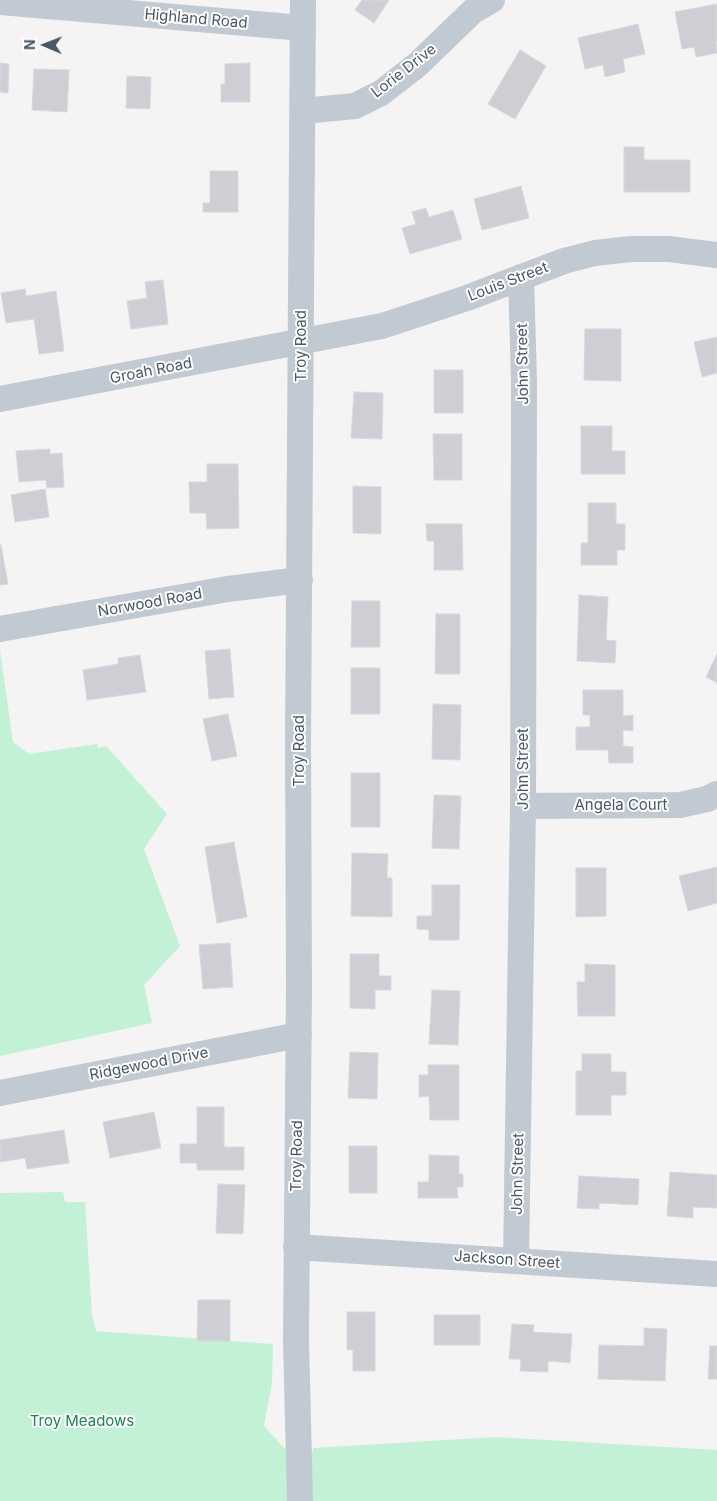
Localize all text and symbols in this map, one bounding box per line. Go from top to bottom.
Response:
street label: Highland Road [144,6,248,32]
north arrow [20,20,70,70]
text: N [21,39,38,50]
street label: Lorie Drive [368,40,440,102]
street label: Louis Street [465,258,551,306]
street label: Troy Road [292,310,310,382]
street label: John Street [513,323,533,405]
street label: Groah Road [108,354,194,388]
street label: Norwood Road [96,585,204,621]
street label: Troy Road [290,715,308,787]
street label: John Street [514,728,532,810]
street label: Angela Court [574,796,668,814]
street label: Ridgewood Drive [88,1044,210,1084]
street label: Troy Road [287,1120,307,1192]
street label: John Street [508,1133,528,1215]
street label: Jackson Street [453,1247,561,1273]
park label: Troy Meadows [30,1412,134,1430]

